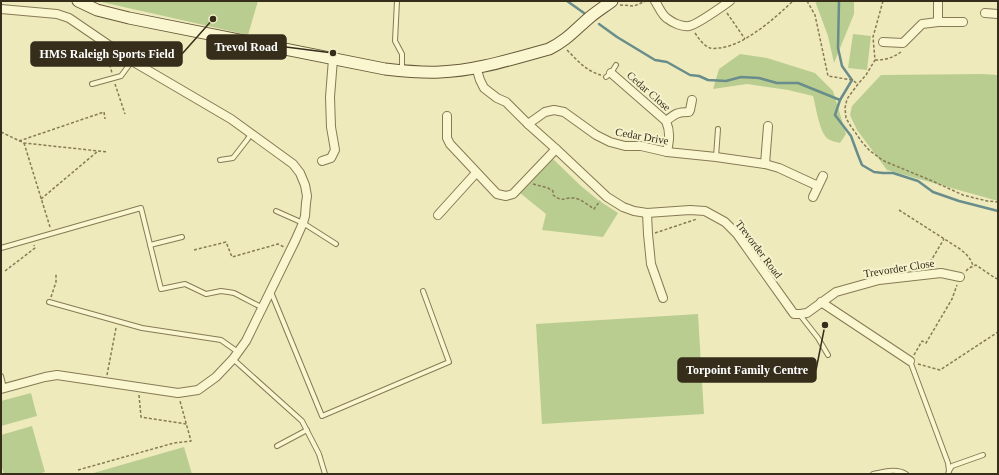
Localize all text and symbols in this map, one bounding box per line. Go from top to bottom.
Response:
callout: Trevol Road [207,35,286,59]
text: Trevol Road [214,40,278,54]
callout: HMS Raleigh Sports Field [31,42,182,66]
text: HMS Raleigh Sports Field [39,47,175,61]
street label: Cedar Close [625,69,673,113]
street label: Cedar Drive [614,125,670,147]
street label: Trevorder Road [733,218,785,281]
street label: Trevorder Close [863,256,935,280]
callout: Torpoint Family Centre [678,358,816,382]
text: Torpoint Family Centre [686,363,809,377]

